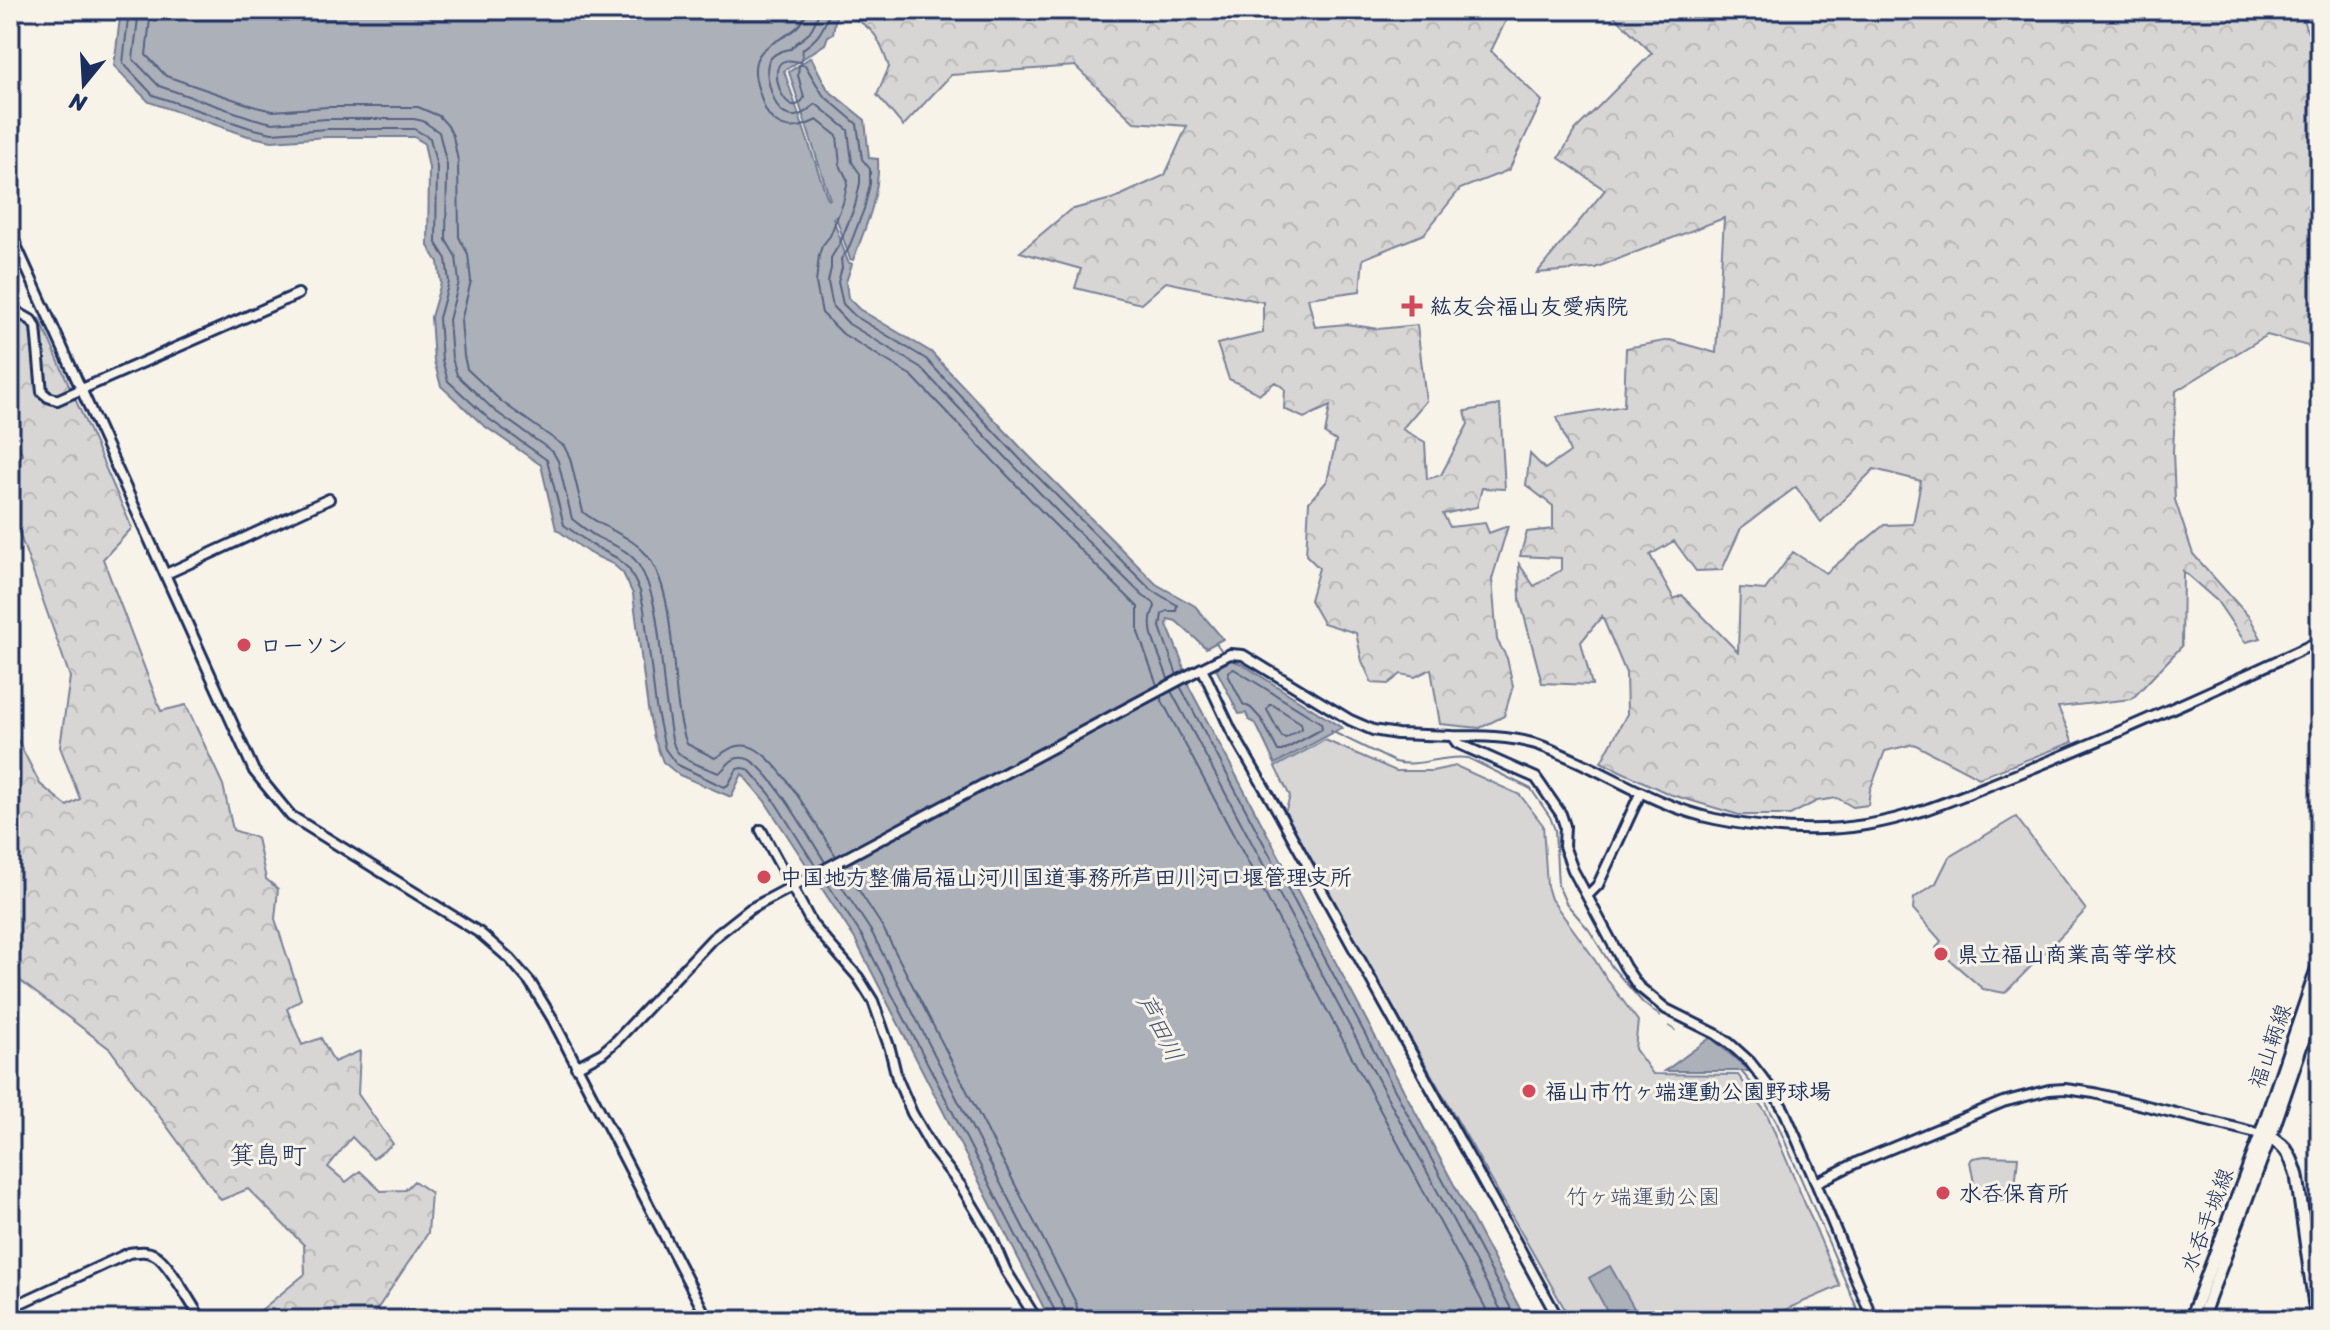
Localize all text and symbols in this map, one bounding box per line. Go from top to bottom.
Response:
north arrow [44,44,124,124]
text: N [64,81,92,124]
place label: 紘友会福山友愛病院 [1430,287,1628,326]
marker: 紘友会福山友愛病院 [1401,295,1423,317]
place label: ローソン [260,626,348,665]
marker: ローソン [235,636,253,654]
place label: 中国地方整備局福山河川国道事務所芦田川河口堰管理支所 [780,858,1352,897]
marker: 中国地方整備局福山河川国道事務所芦田川河口堰管理支所 [755,868,773,886]
place label: 県立福山商業高等学校 [1957,935,2177,974]
marker: 県立福山商業高等学校 [1932,945,1950,963]
water label: 芦田川 [1125,986,1195,1070]
street label: 福山鞆線 [2237,998,2303,1094]
place label: 福山市竹ヶ端運動公園野球場 [1545,1072,1831,1111]
marker: 福山市竹ヶ端運動公園野球場 [1520,1082,1538,1100]
district label: 箕島町 [229,1132,307,1178]
street label: 水呑手城線 [2169,1162,2245,1278]
place label: 水呑保育所 [1959,1174,2069,1213]
park label: 竹ヶ端運動公園 [1566,1177,1720,1216]
marker: 水呑保育所 [1934,1184,1952,1202]

